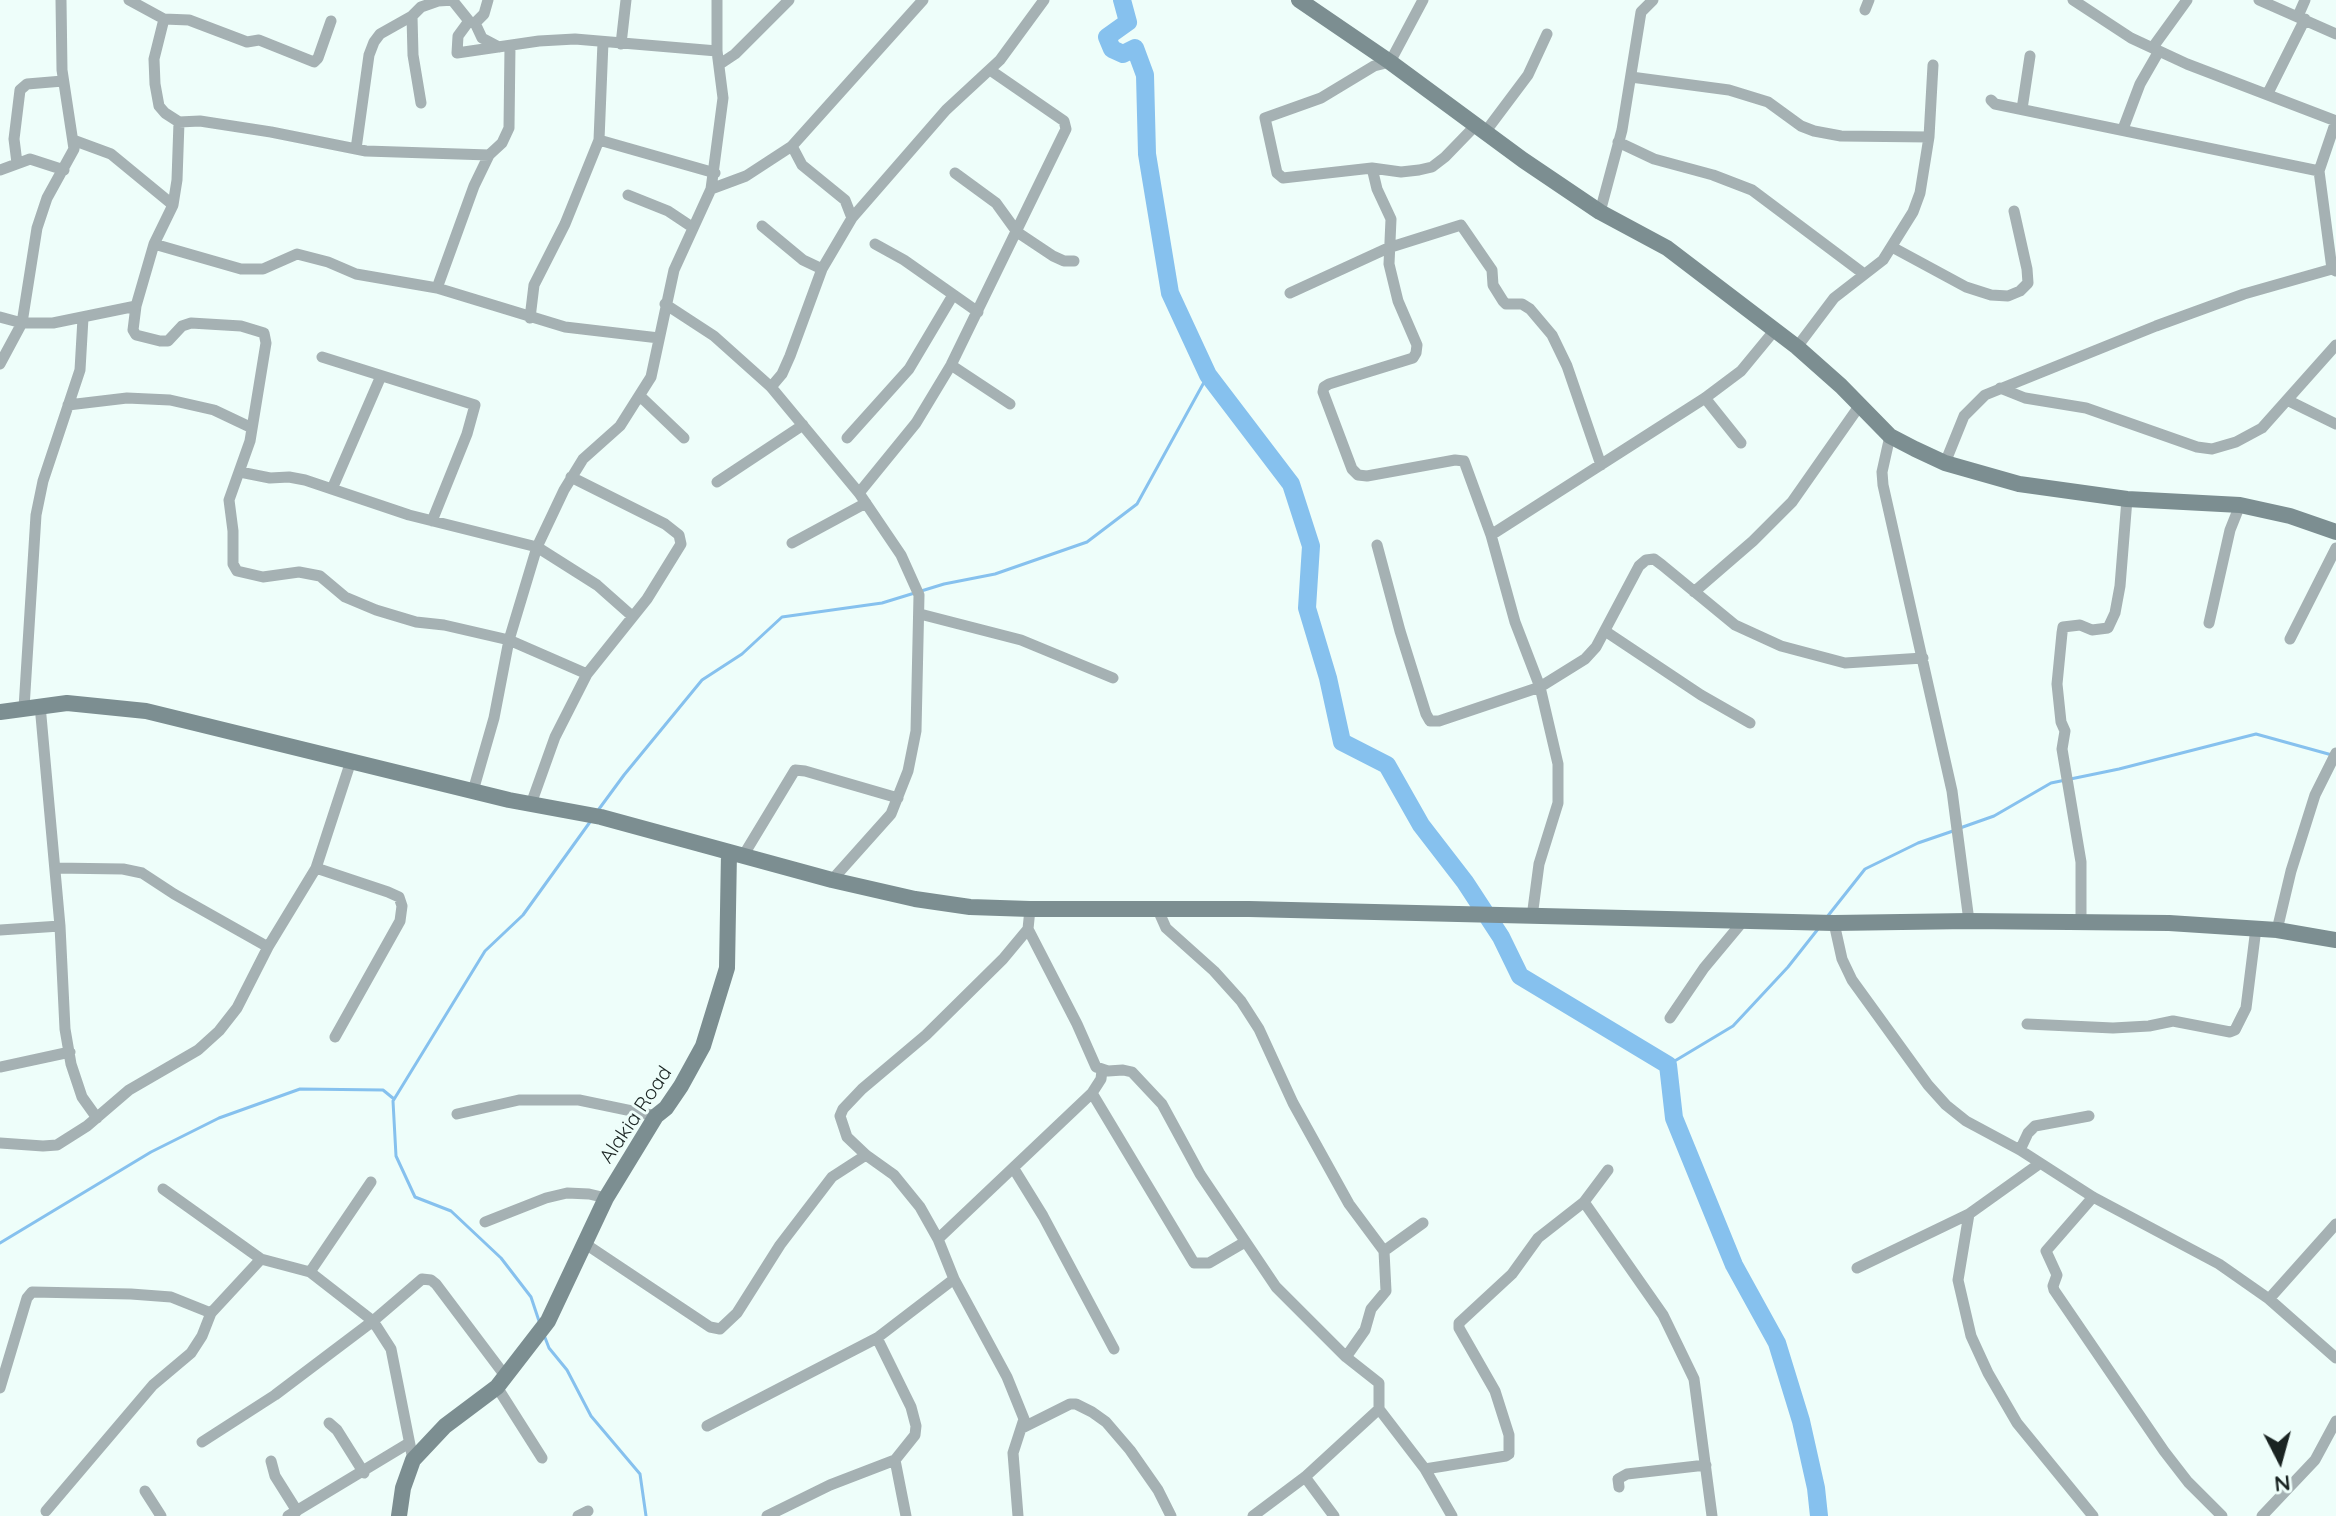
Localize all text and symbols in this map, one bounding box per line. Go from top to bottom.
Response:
street label: Alakia Road [595,1062,677,1168]
north arrow [2240,1420,2320,1500]
text: N [2273,1469,2292,1499]

